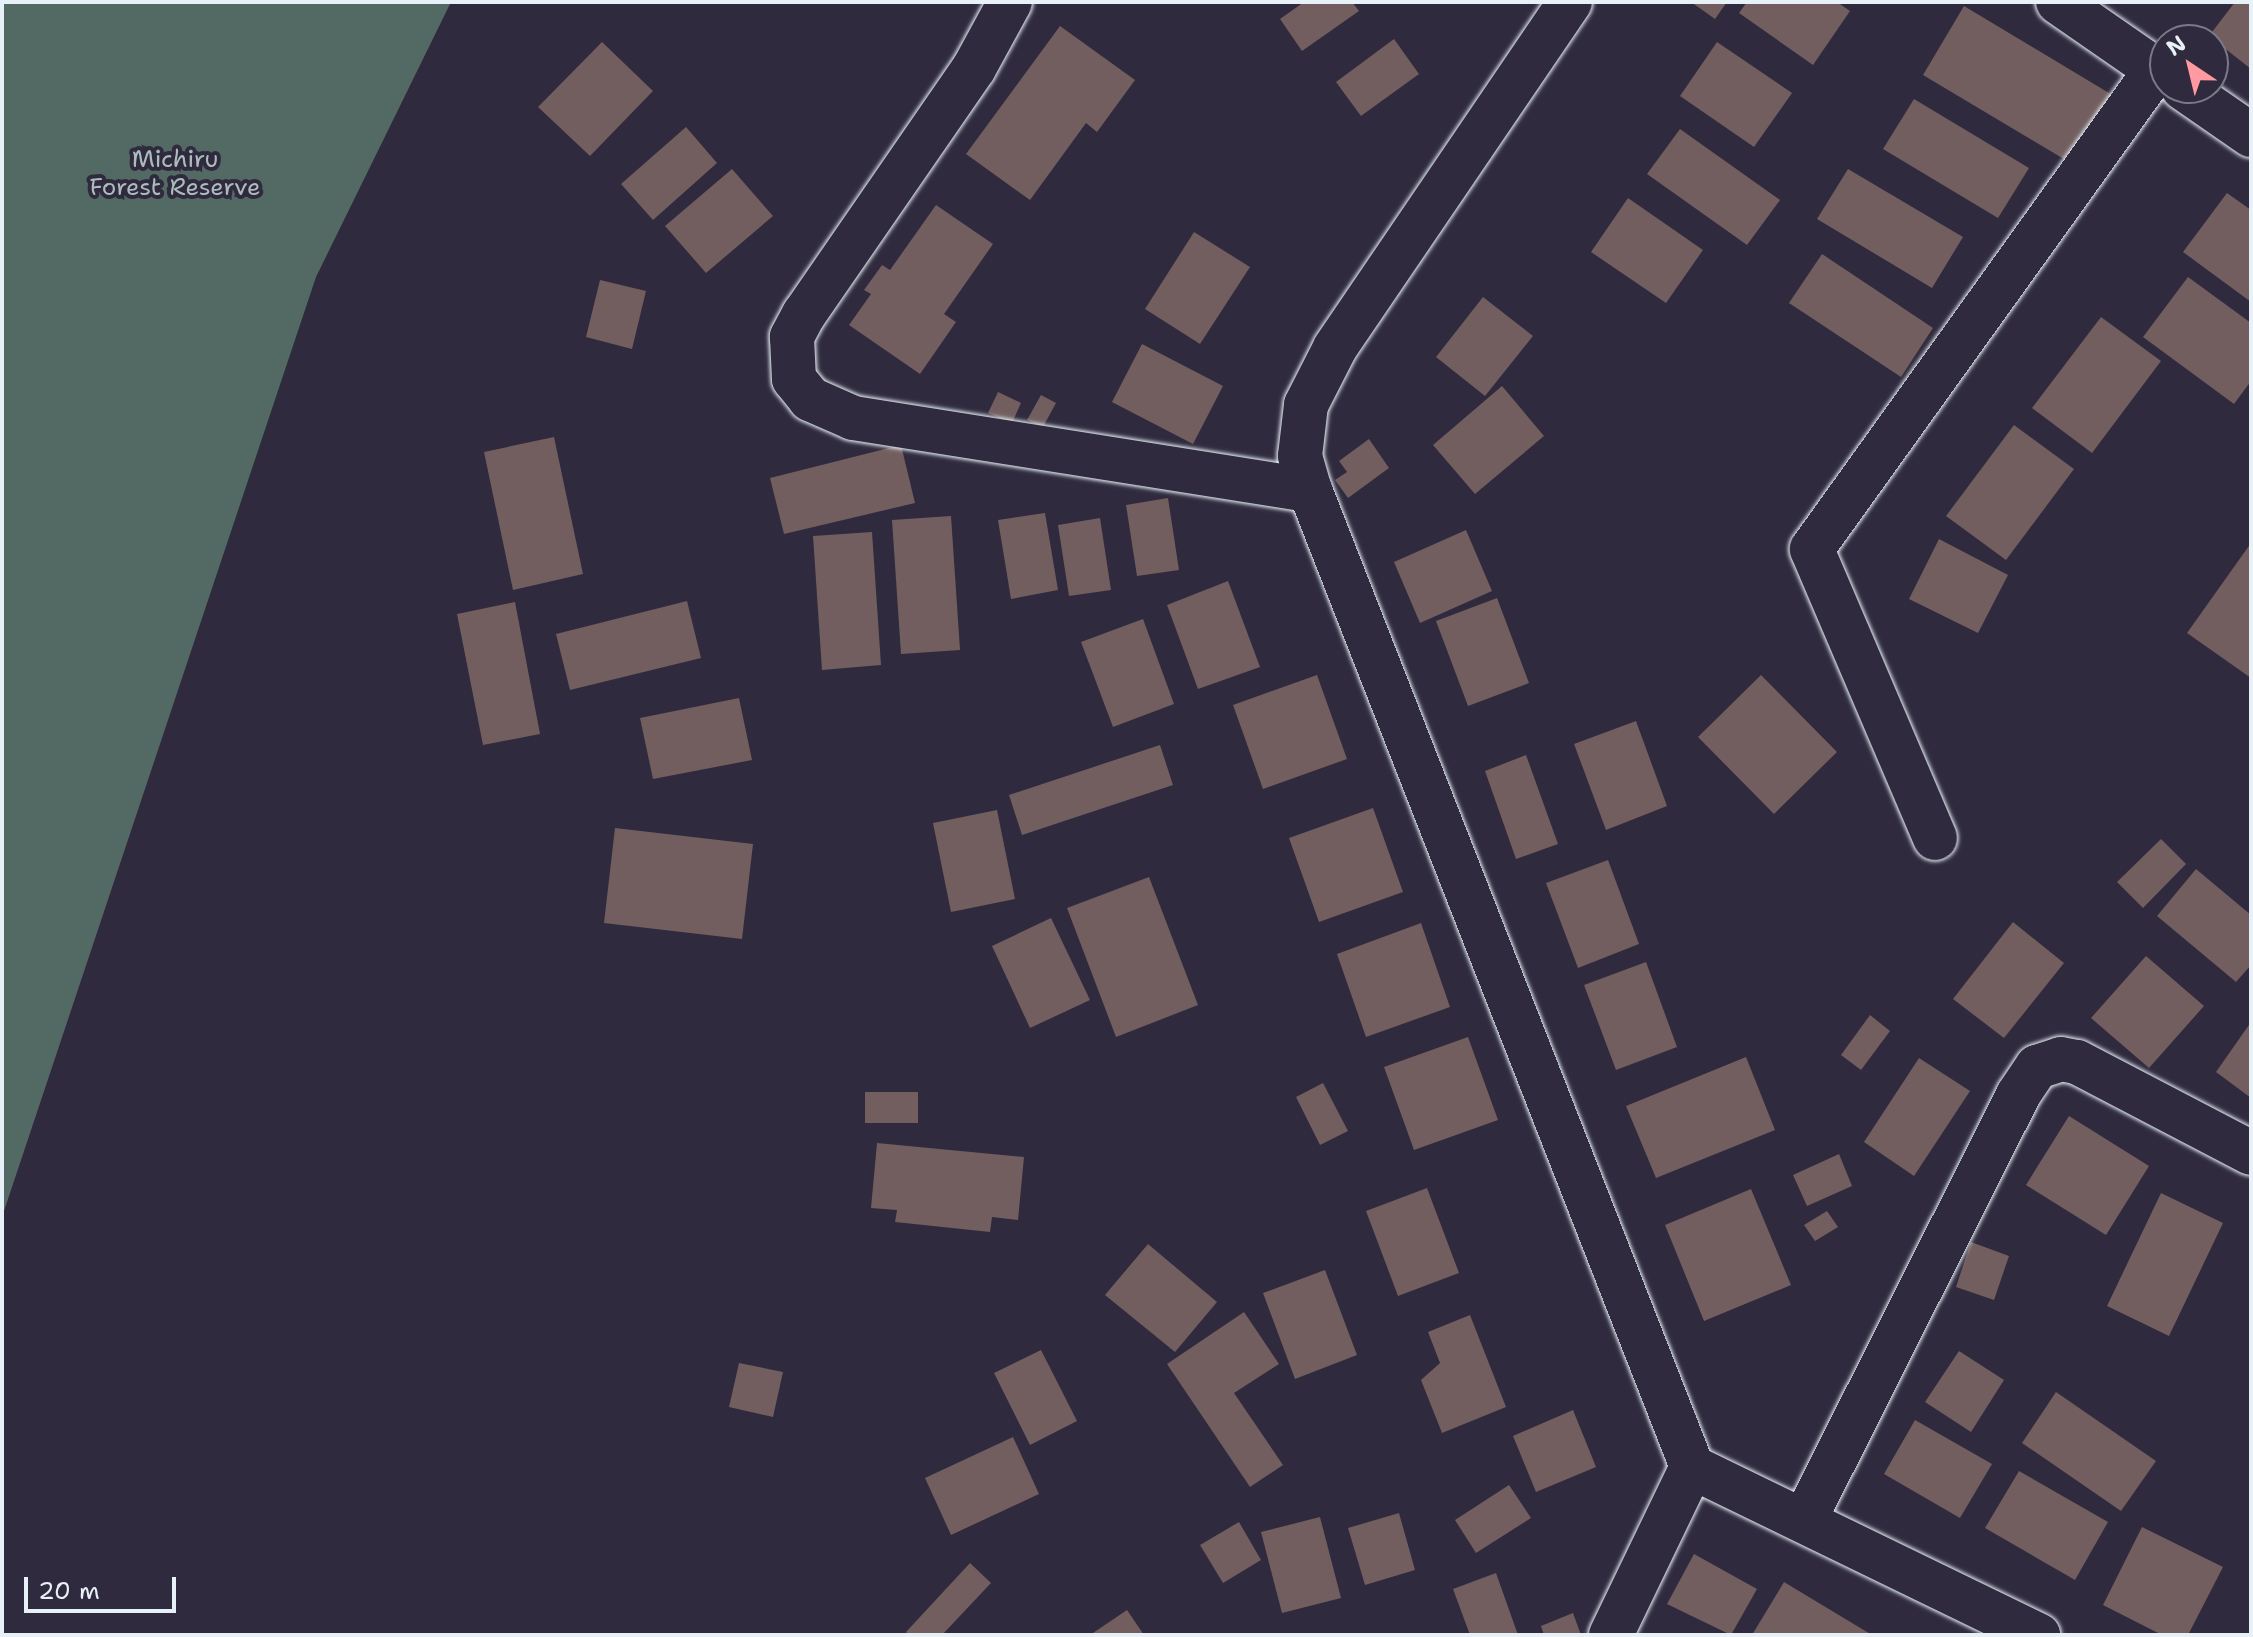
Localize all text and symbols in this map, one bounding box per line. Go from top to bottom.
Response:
north arrow [2149,24,2229,104]
text: N [2161,29,2192,62]
park label: Michiru Forest Reserve [89,146,261,202]
scale bar [28,1561,180,1611]
text: 20 m [38,1575,100,1607]

